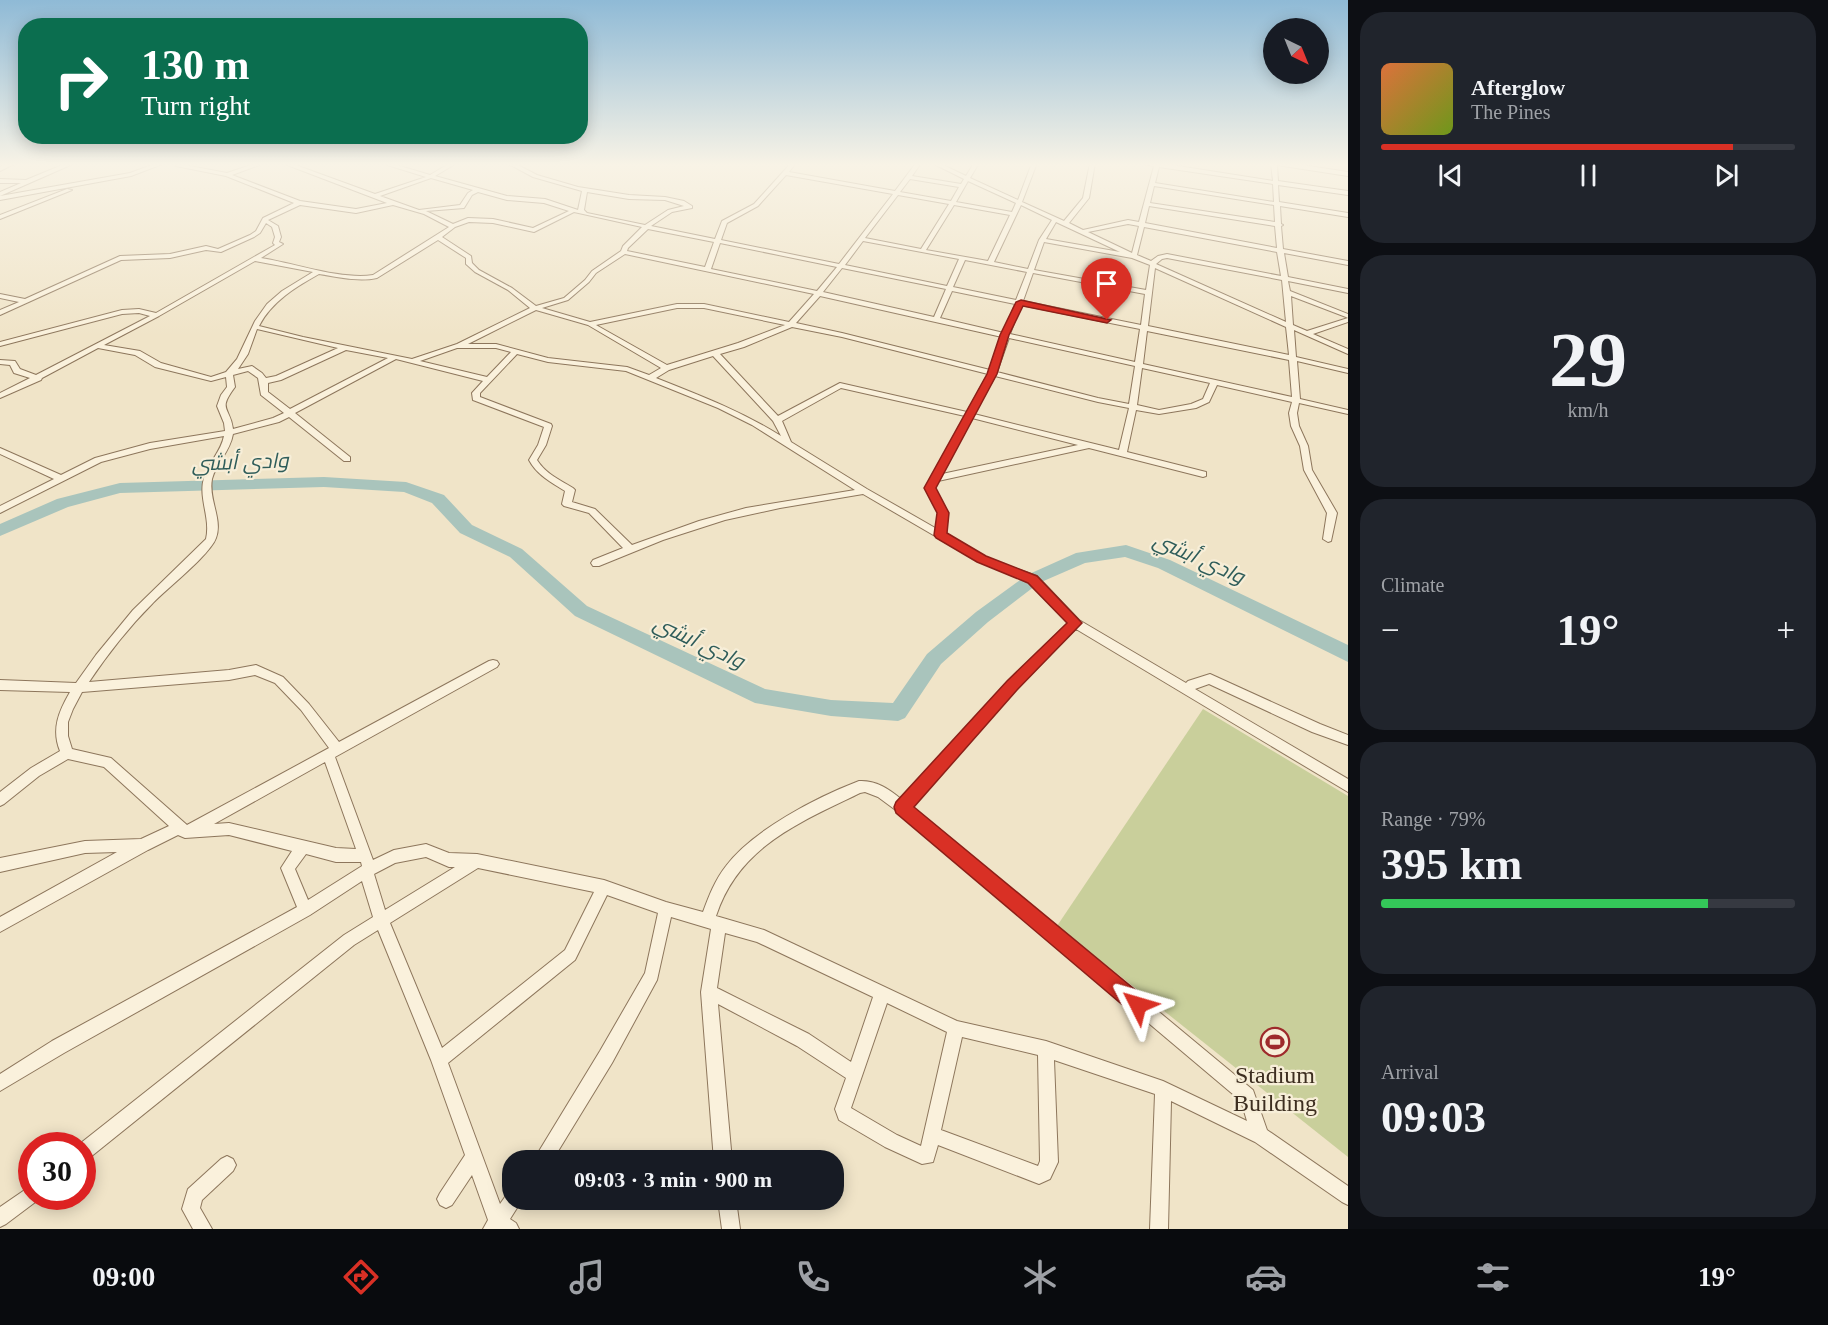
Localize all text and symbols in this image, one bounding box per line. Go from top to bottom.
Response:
north arrow [1263,18,1329,84]
map controls [1263,18,1329,84]
icon: right [42,42,120,120]
text: 130 m [141,42,250,88]
text: Afterglow [1471,75,1565,100]
text: Turn right [141,91,250,121]
text: The Pines [1471,101,1550,123]
icon: previous [1434,159,1467,192]
icon: pause [1572,159,1605,192]
icon: next [1710,159,1743,192]
pin [1081,258,1132,320]
icon: arrive [1090,267,1123,300]
text: 29 [1549,316,1627,403]
text: km/h [1567,399,1609,421]
water label: وادي أبشي [191,446,291,481]
water label: وادي أبشي [1148,525,1250,594]
text: Climate [1381,574,1444,596]
text: 19° [1557,605,1620,655]
water label: وادي أبشي [648,609,750,679]
text: − [1381,612,1400,648]
text: + [1776,612,1795,648]
text: Range · 79% [1381,808,1485,830]
text: 395 km [1381,839,1522,889]
position arrow [1106,973,1170,1037]
sports icon: Stadium Building [1259,1026,1291,1058]
text: Arrival [1381,1061,1439,1083]
place label: Stadium Building [1233,1062,1317,1116]
text: 09:03 [1381,1092,1486,1142]
speed limit sign: 30 [18,1132,96,1210]
text: 09:03 · 3 min · 900 m [574,1167,772,1192]
icon: directions [340,1256,382,1298]
icon: music [566,1256,608,1298]
icon: phone [792,1256,834,1298]
icon: climate [1019,1256,1061,1298]
icon: car [1245,1256,1287,1298]
icon: filters [1472,1256,1514,1298]
text: 09:00 [92,1262,155,1292]
text: 19° [1698,1262,1736,1292]

